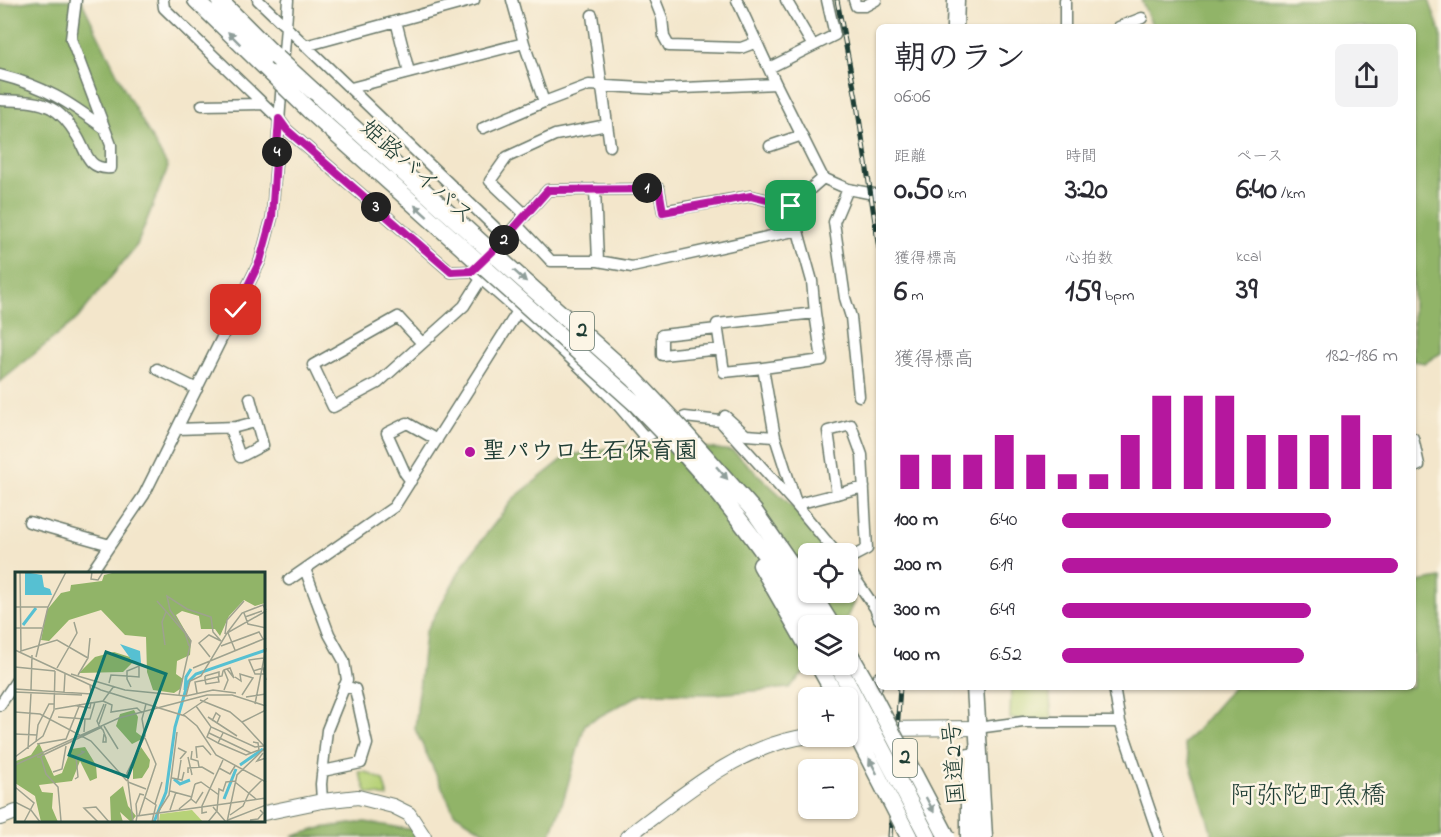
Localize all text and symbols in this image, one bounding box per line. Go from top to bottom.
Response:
one-way arrow [227,31,241,45]
text: 朝のラン [894,36,1026,84]
button: share [1335,44,1398,107]
text: 06:06 [894,83,931,112]
street label: 姫路バイパス [351,112,481,234]
pin: 4 [262,137,292,167]
text: 4 [274,140,280,164]
text: 距離 [894,145,926,169]
text: 時間 [1065,145,1097,169]
text: ペース [1236,145,1283,169]
text: 0.50 [894,169,943,213]
text: 3:20 [1065,169,1108,213]
text: 6:40 [1236,169,1277,213]
pin: 1 [632,173,662,203]
text: 1 [644,176,650,200]
pin [765,180,816,231]
text: km [943,182,967,206]
text: /km [1277,182,1305,206]
icon: arrive [774,189,807,222]
pin: 3 [361,192,391,222]
text: 3 [373,195,379,219]
one-way arrow [414,204,429,218]
pin: 2 [489,225,519,255]
text: 2 [500,228,508,252]
text: kcal [1236,245,1261,269]
text: 獲得標高 [894,247,958,271]
text: 心拍数 [1065,247,1113,271]
one-way arrow [512,269,527,282]
text: 39 [1236,269,1257,313]
text: 6 [894,271,907,315]
text: 159 [1065,271,1101,315]
pin [210,284,261,335]
text: m [907,284,924,308]
text: bpm [1101,284,1134,308]
icon: check [219,293,252,326]
road number: 2 [570,312,594,350]
text: 182–186 m [1325,342,1398,371]
text: 獲得標高 [894,346,974,375]
place label: 聖パウロ生石保育園 [482,435,698,470]
marker: 聖パウロ生石保育園 [463,445,477,459]
one-way arrow [715,465,728,480]
text: 100 m [894,506,938,535]
text: 6:40 [990,506,1017,535]
map controls [798,543,858,819]
button: locate [798,543,858,603]
text: 200 m [894,551,942,580]
text: 6:19 [990,551,1013,580]
inset map [15,572,266,822]
text: 300 m [894,596,940,625]
text: 6:49 [990,596,1015,625]
button: layers [798,615,858,675]
text: 400 m [894,641,940,670]
text: 6:52 [990,641,1022,670]
button: + [798,687,858,747]
street label: 国道2号 [936,720,976,806]
road number: 2 [893,739,917,777]
one-way arrow [868,758,877,775]
button: − [798,759,858,819]
district label: 阿弥陀町魚橋 [1230,778,1386,816]
one-way arrow [925,797,935,814]

